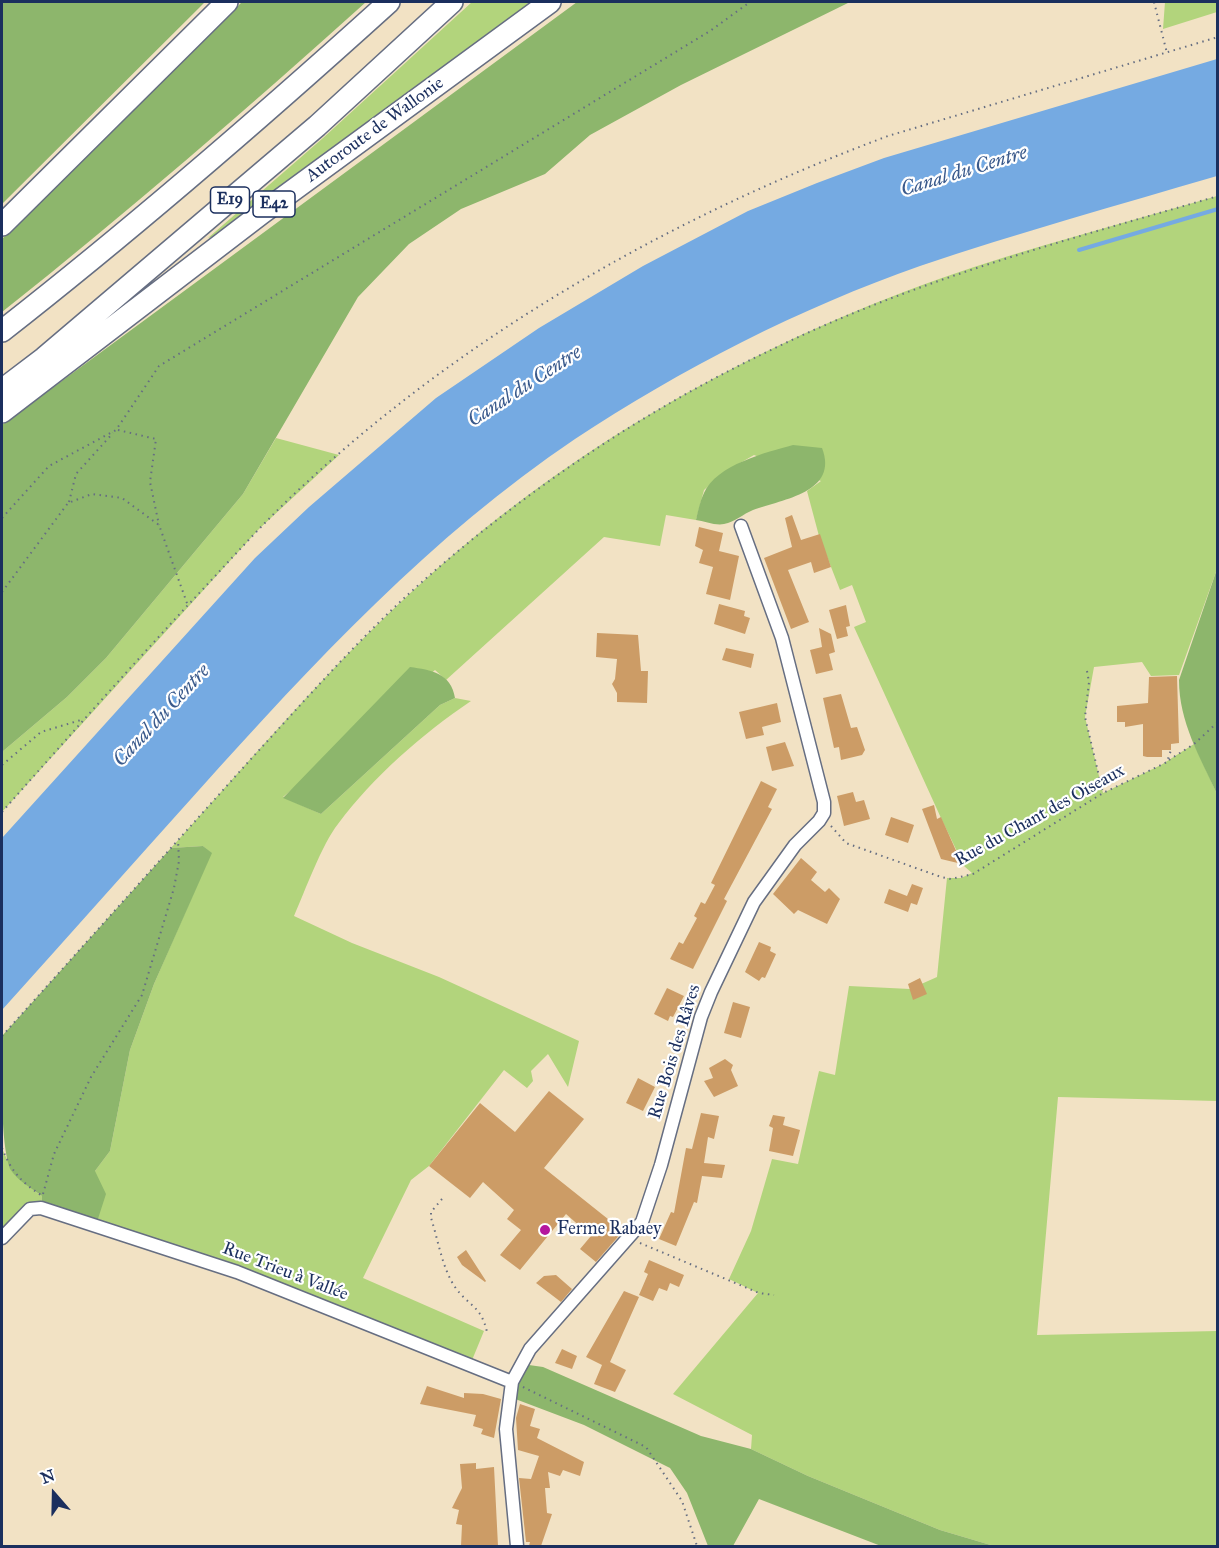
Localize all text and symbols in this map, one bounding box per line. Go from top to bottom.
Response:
street label: Autoroute de Wallonie [302,73,448,187]
water label: Canal du Centre [898,141,1030,203]
road number: E19 [210,187,250,213]
road number: E42 [253,191,295,217]
water label: Canal du Centre [464,341,586,433]
water label: Canal du Centre [109,660,215,772]
street label: Rue du Chant des Oiseaux [951,760,1129,872]
street label: Rue Bois des Râves [644,982,706,1122]
place label: Ferme Rabaey [557,1219,661,1241]
marker: Ferme Rabaey [538,1223,552,1237]
street label: Rue Trieu à Vallée [219,1238,351,1306]
north arrow [24,1464,84,1524]
text: N [38,1465,57,1488]

